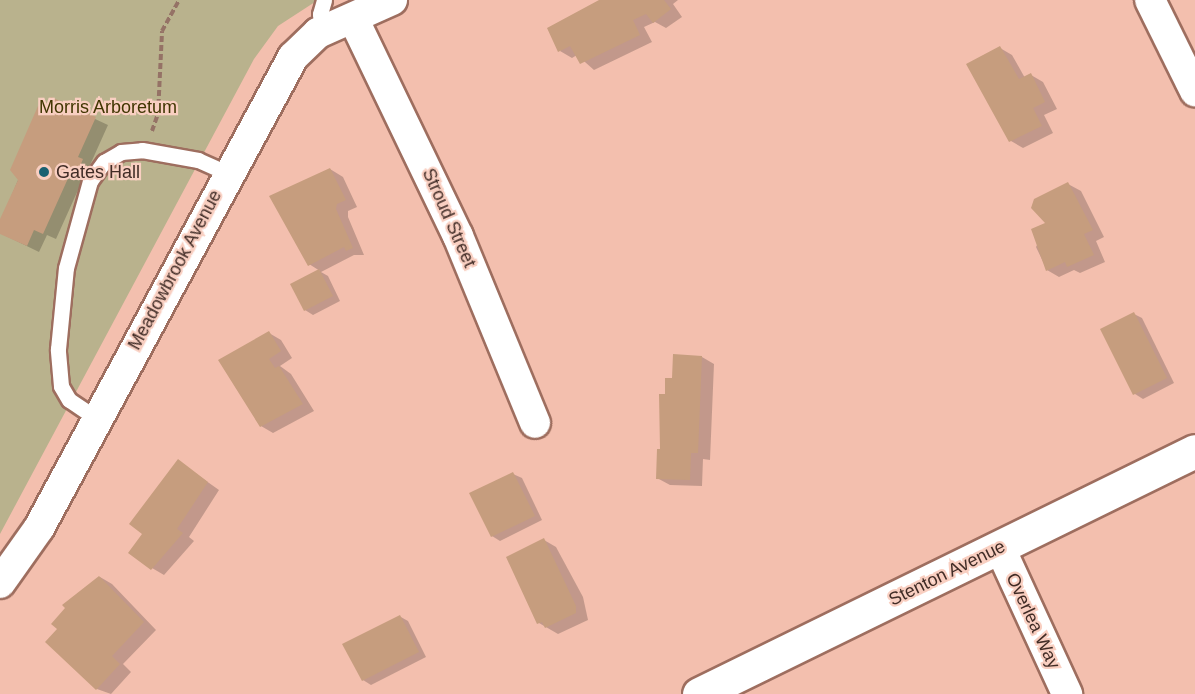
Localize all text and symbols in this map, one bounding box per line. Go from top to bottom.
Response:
park label: Morris Arboretum [38,96,178,118]
place label: Gates Hall [56,161,140,183]
marker: Gates Hall [37,165,51,179]
street label: Stroud Street [418,165,480,271]
street label: Meadowbrook Avenue [123,186,227,354]
street label: Stenton Avenue [885,535,1009,611]
street label: Overlea Way [1001,570,1065,672]

